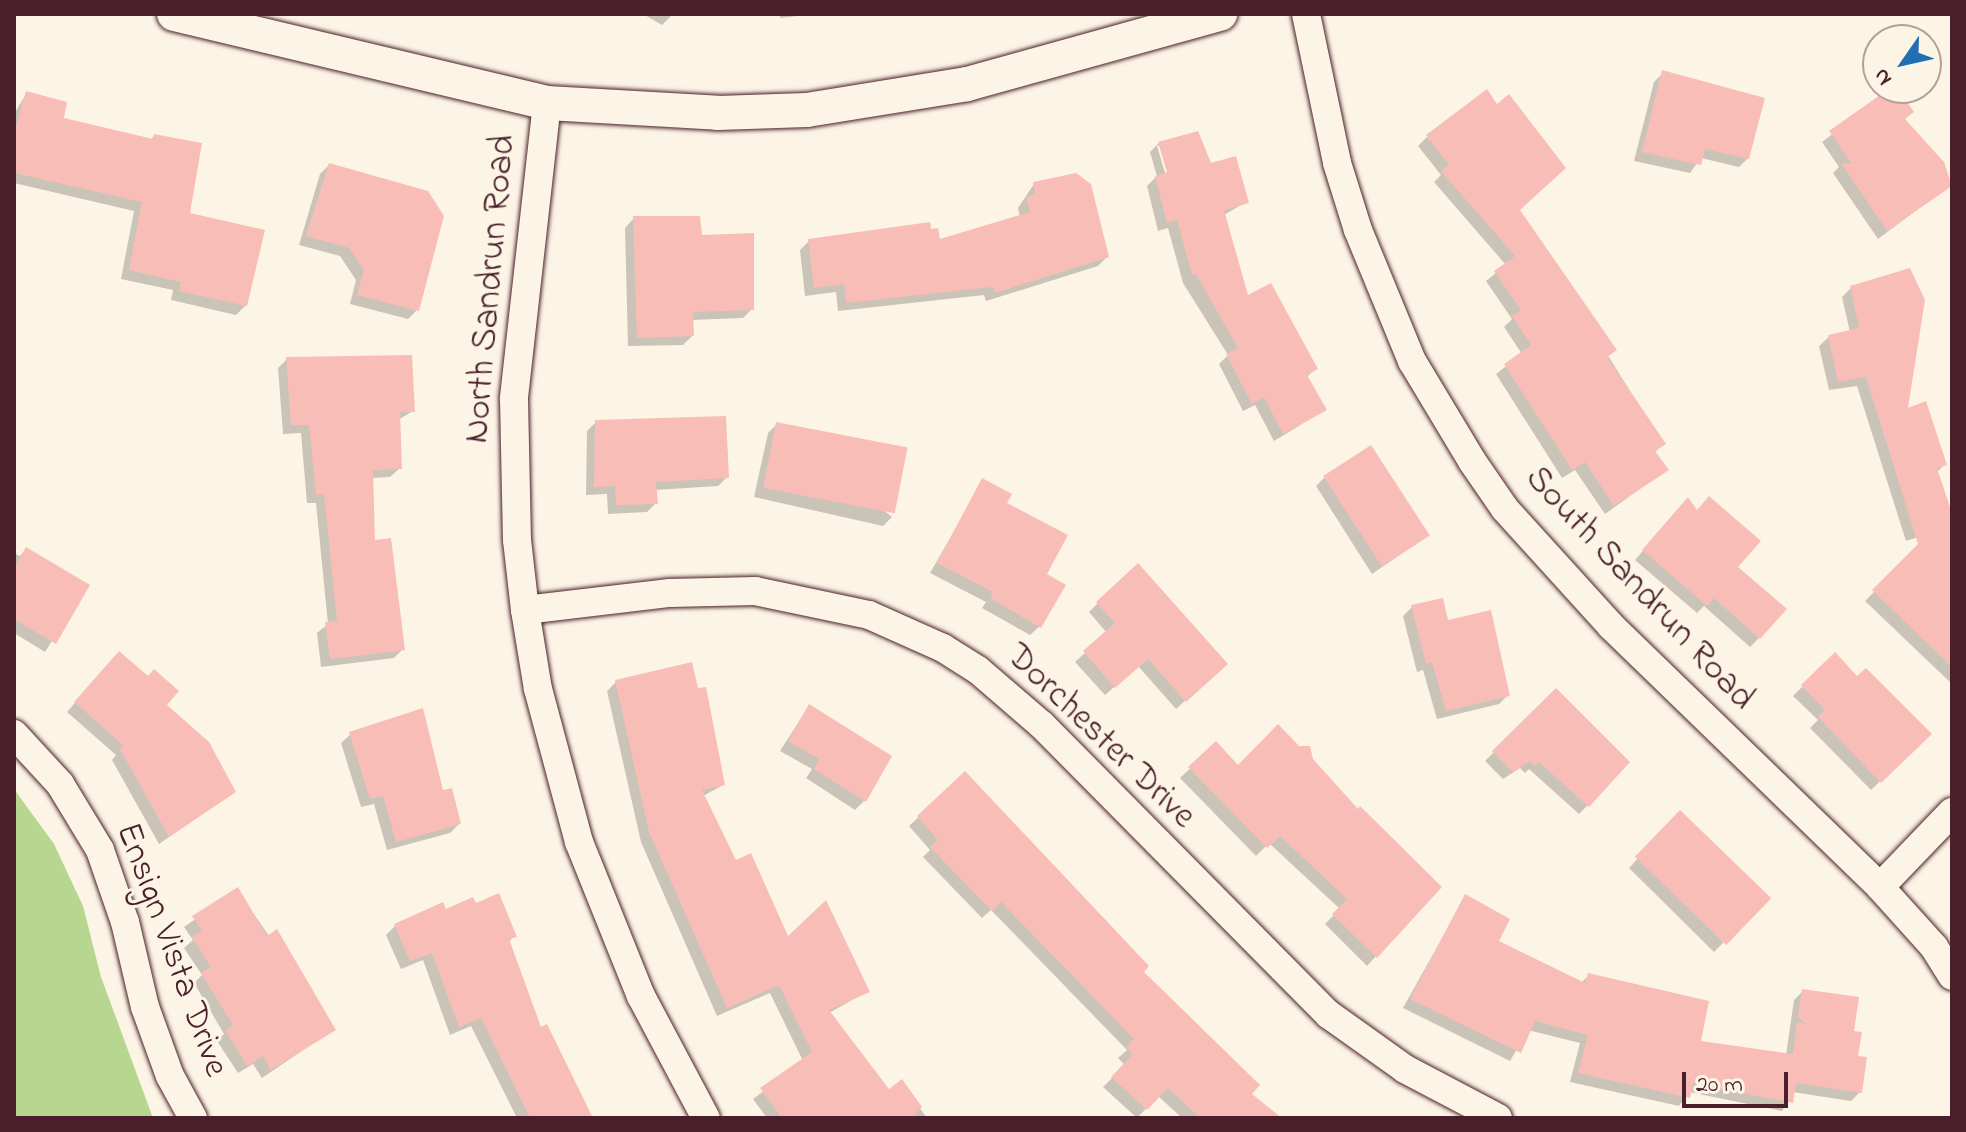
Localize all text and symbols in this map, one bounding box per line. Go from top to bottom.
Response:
north arrow [1862,24,1942,104]
text: N [1866,61,1901,91]
street label: North Sandrun Road [456,133,526,445]
street label: South Sandrun Road [1515,458,1763,720]
street label: Dorchester Drive [996,636,1204,838]
street label: Ensign Vista Drive [105,817,237,1083]
scale bar [1686,1056,1792,1106]
text: 20 m [1696,1068,1743,1103]

